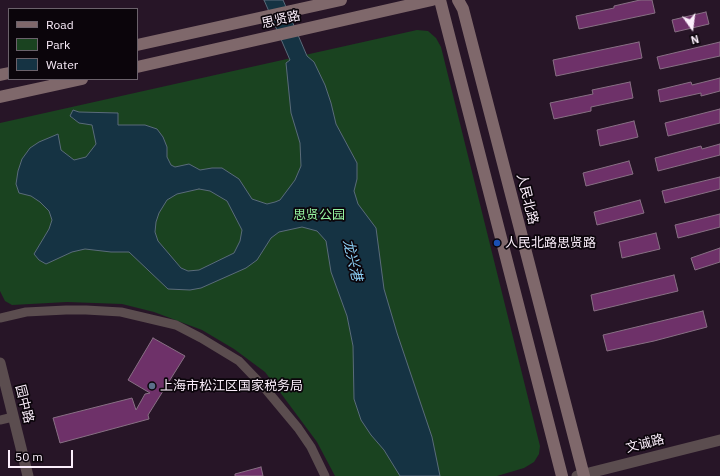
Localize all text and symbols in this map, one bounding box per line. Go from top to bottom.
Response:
legend [8,8,138,80]
street label: 思贤路 [260,8,302,32]
north arrow [672,8,712,48]
text: Road [46,17,74,32]
text: N [689,32,700,47]
text: Park [46,37,70,52]
text: Water [46,57,78,72]
street label: 人民北路 [513,172,541,226]
park label: 思贤公园 [293,207,345,223]
place label: 人民北路思贤路 [505,235,596,251]
water label: 龙兴港 [339,238,365,282]
marker: 人民北路思贤路 [492,238,502,248]
place label: 上海市松江区国家税务局 [160,378,303,394]
marker: 上海市松江区国家税务局 [147,381,157,391]
street label: 园中路 [12,383,36,425]
street label: 文诚路 [624,432,666,456]
scale bar [10,442,75,468]
text: 50 m [15,449,43,464]

